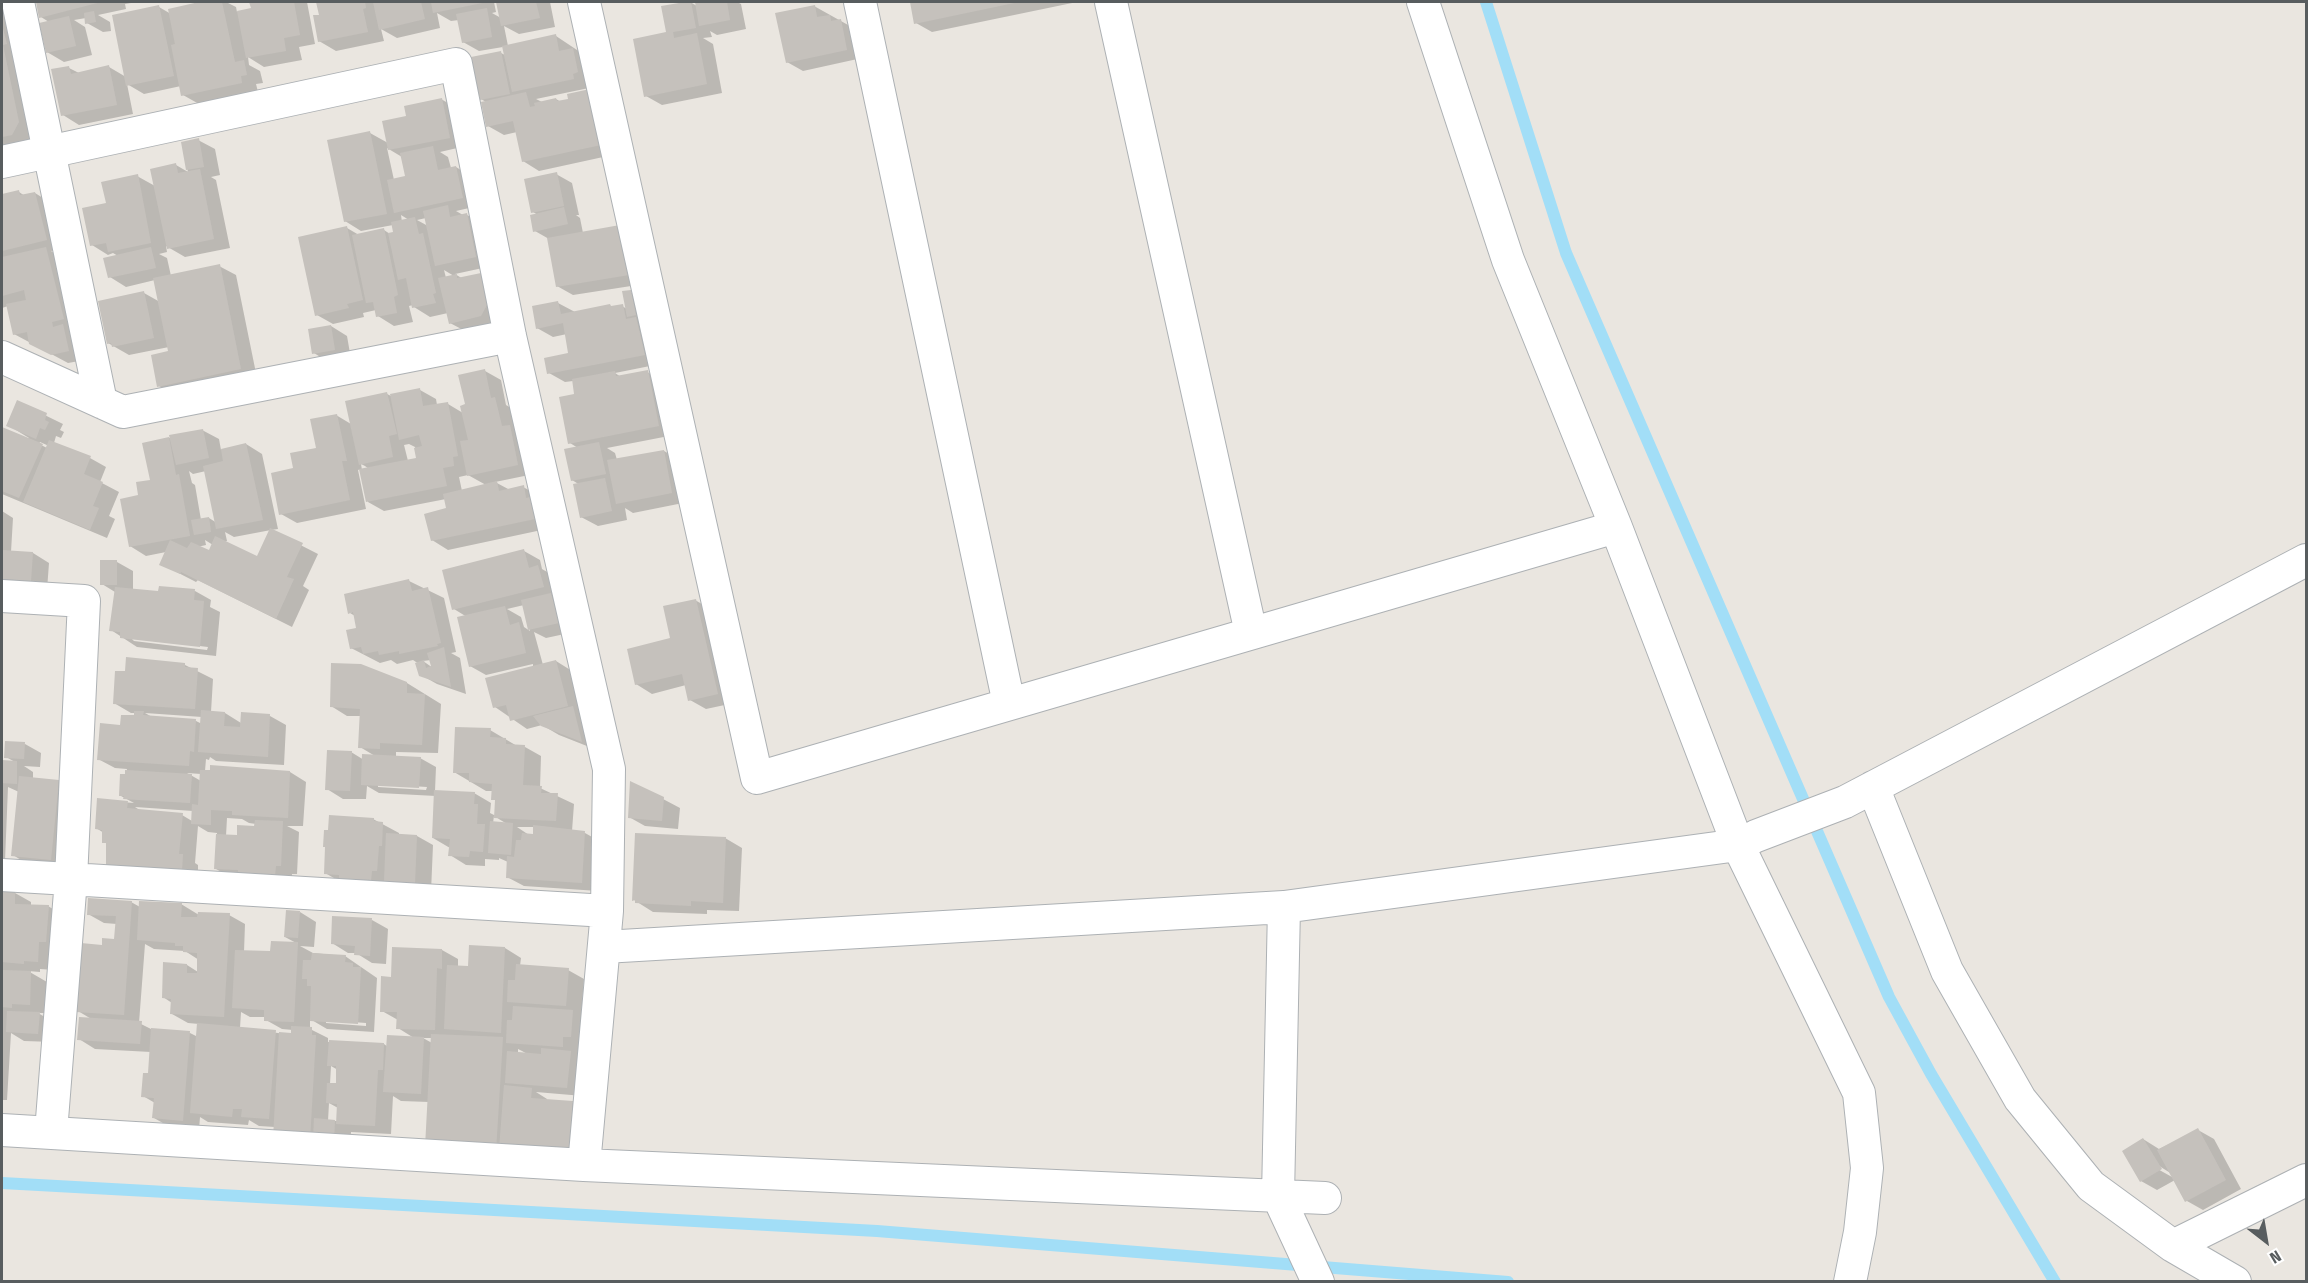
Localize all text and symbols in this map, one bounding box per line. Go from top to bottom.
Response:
north arrow [2236,1211,2296,1271]
text: N [2267,1246,2285,1267]

